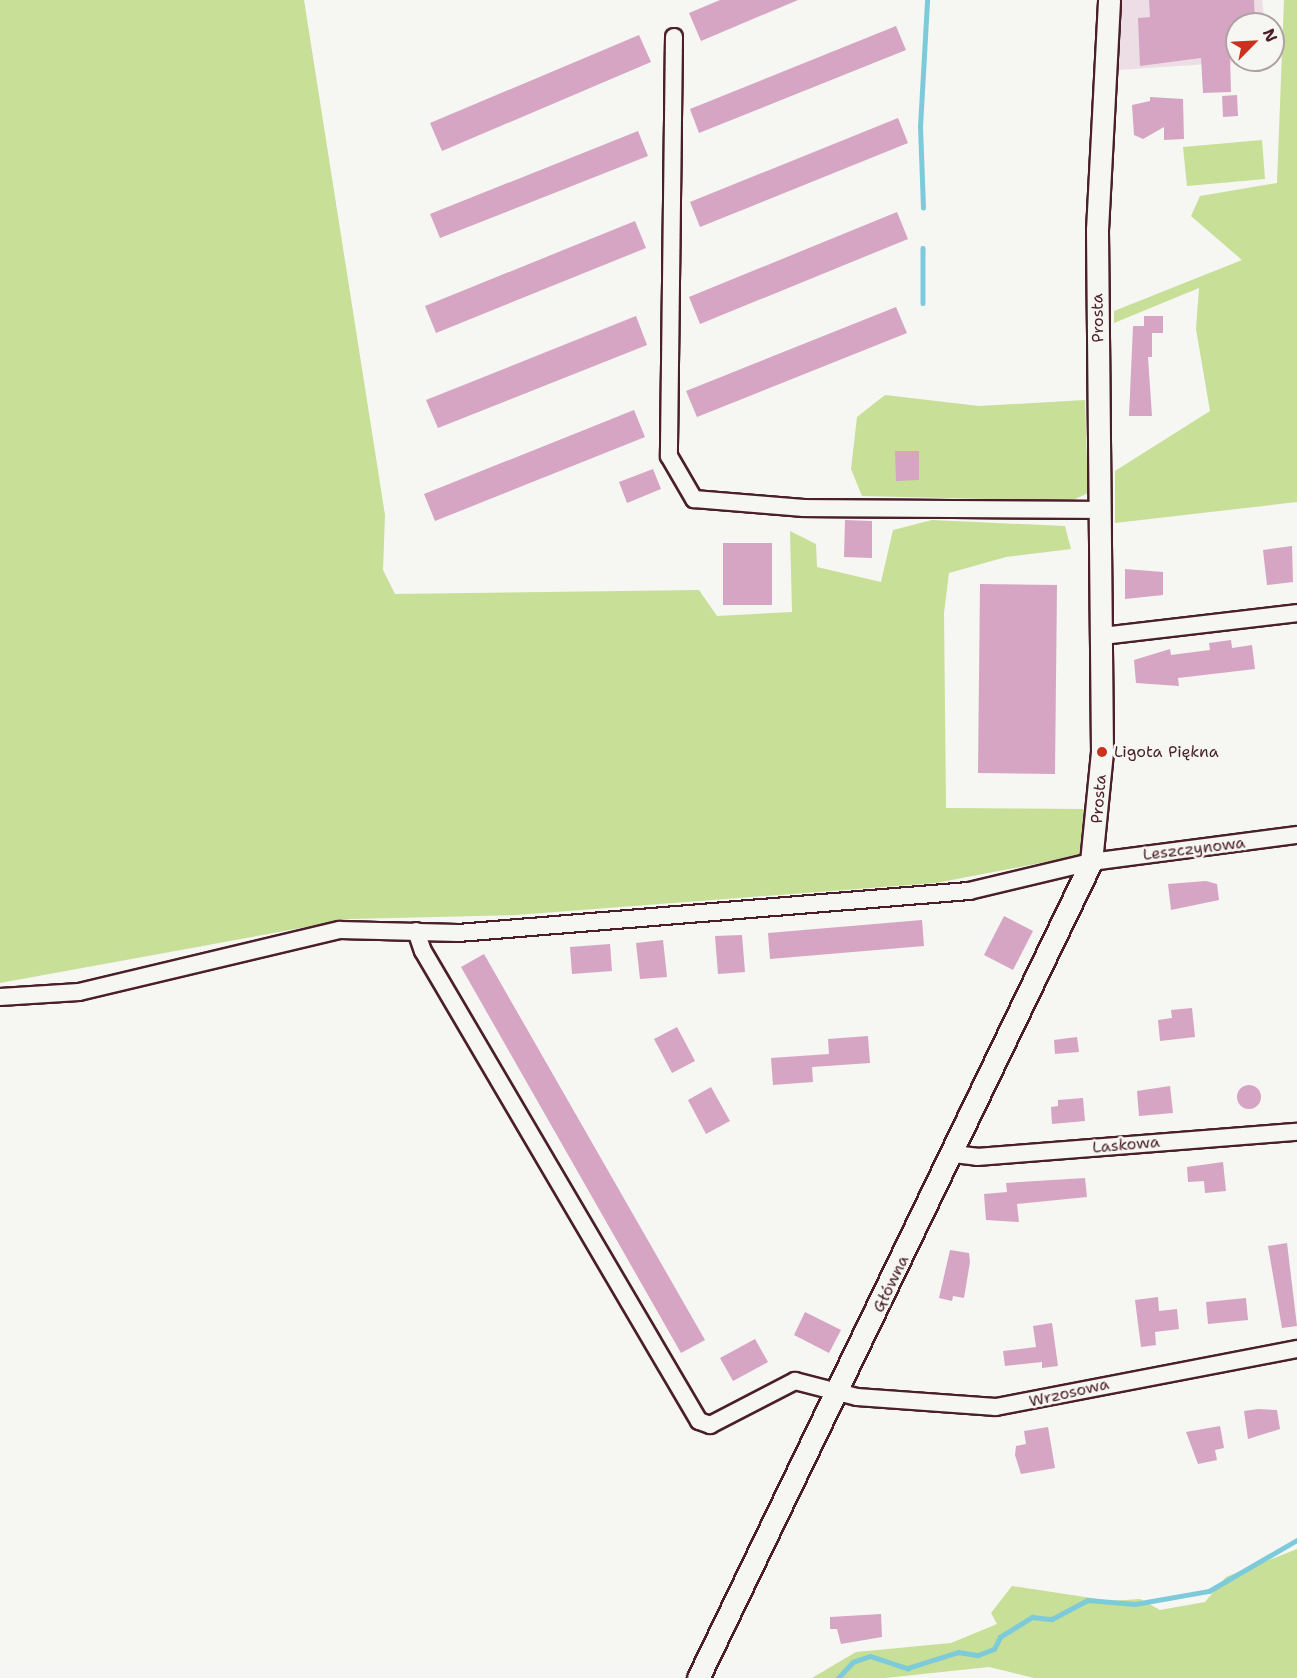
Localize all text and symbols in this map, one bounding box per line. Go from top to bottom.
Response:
north arrow [1225,12,1285,72]
text: N [1258,25,1282,45]
street label: Prosta [1088,293,1108,343]
place label: Ligota Piękna [1114,742,1219,762]
marker: Ligota Piękna [1095,745,1109,759]
street label: Prosta [1087,774,1111,824]
street label: Leszczynowa [1142,833,1246,865]
street label: Laskowa [1091,1132,1161,1158]
street label: Główna [869,1252,913,1316]
street label: Wrzosowa [1027,1374,1111,1412]

